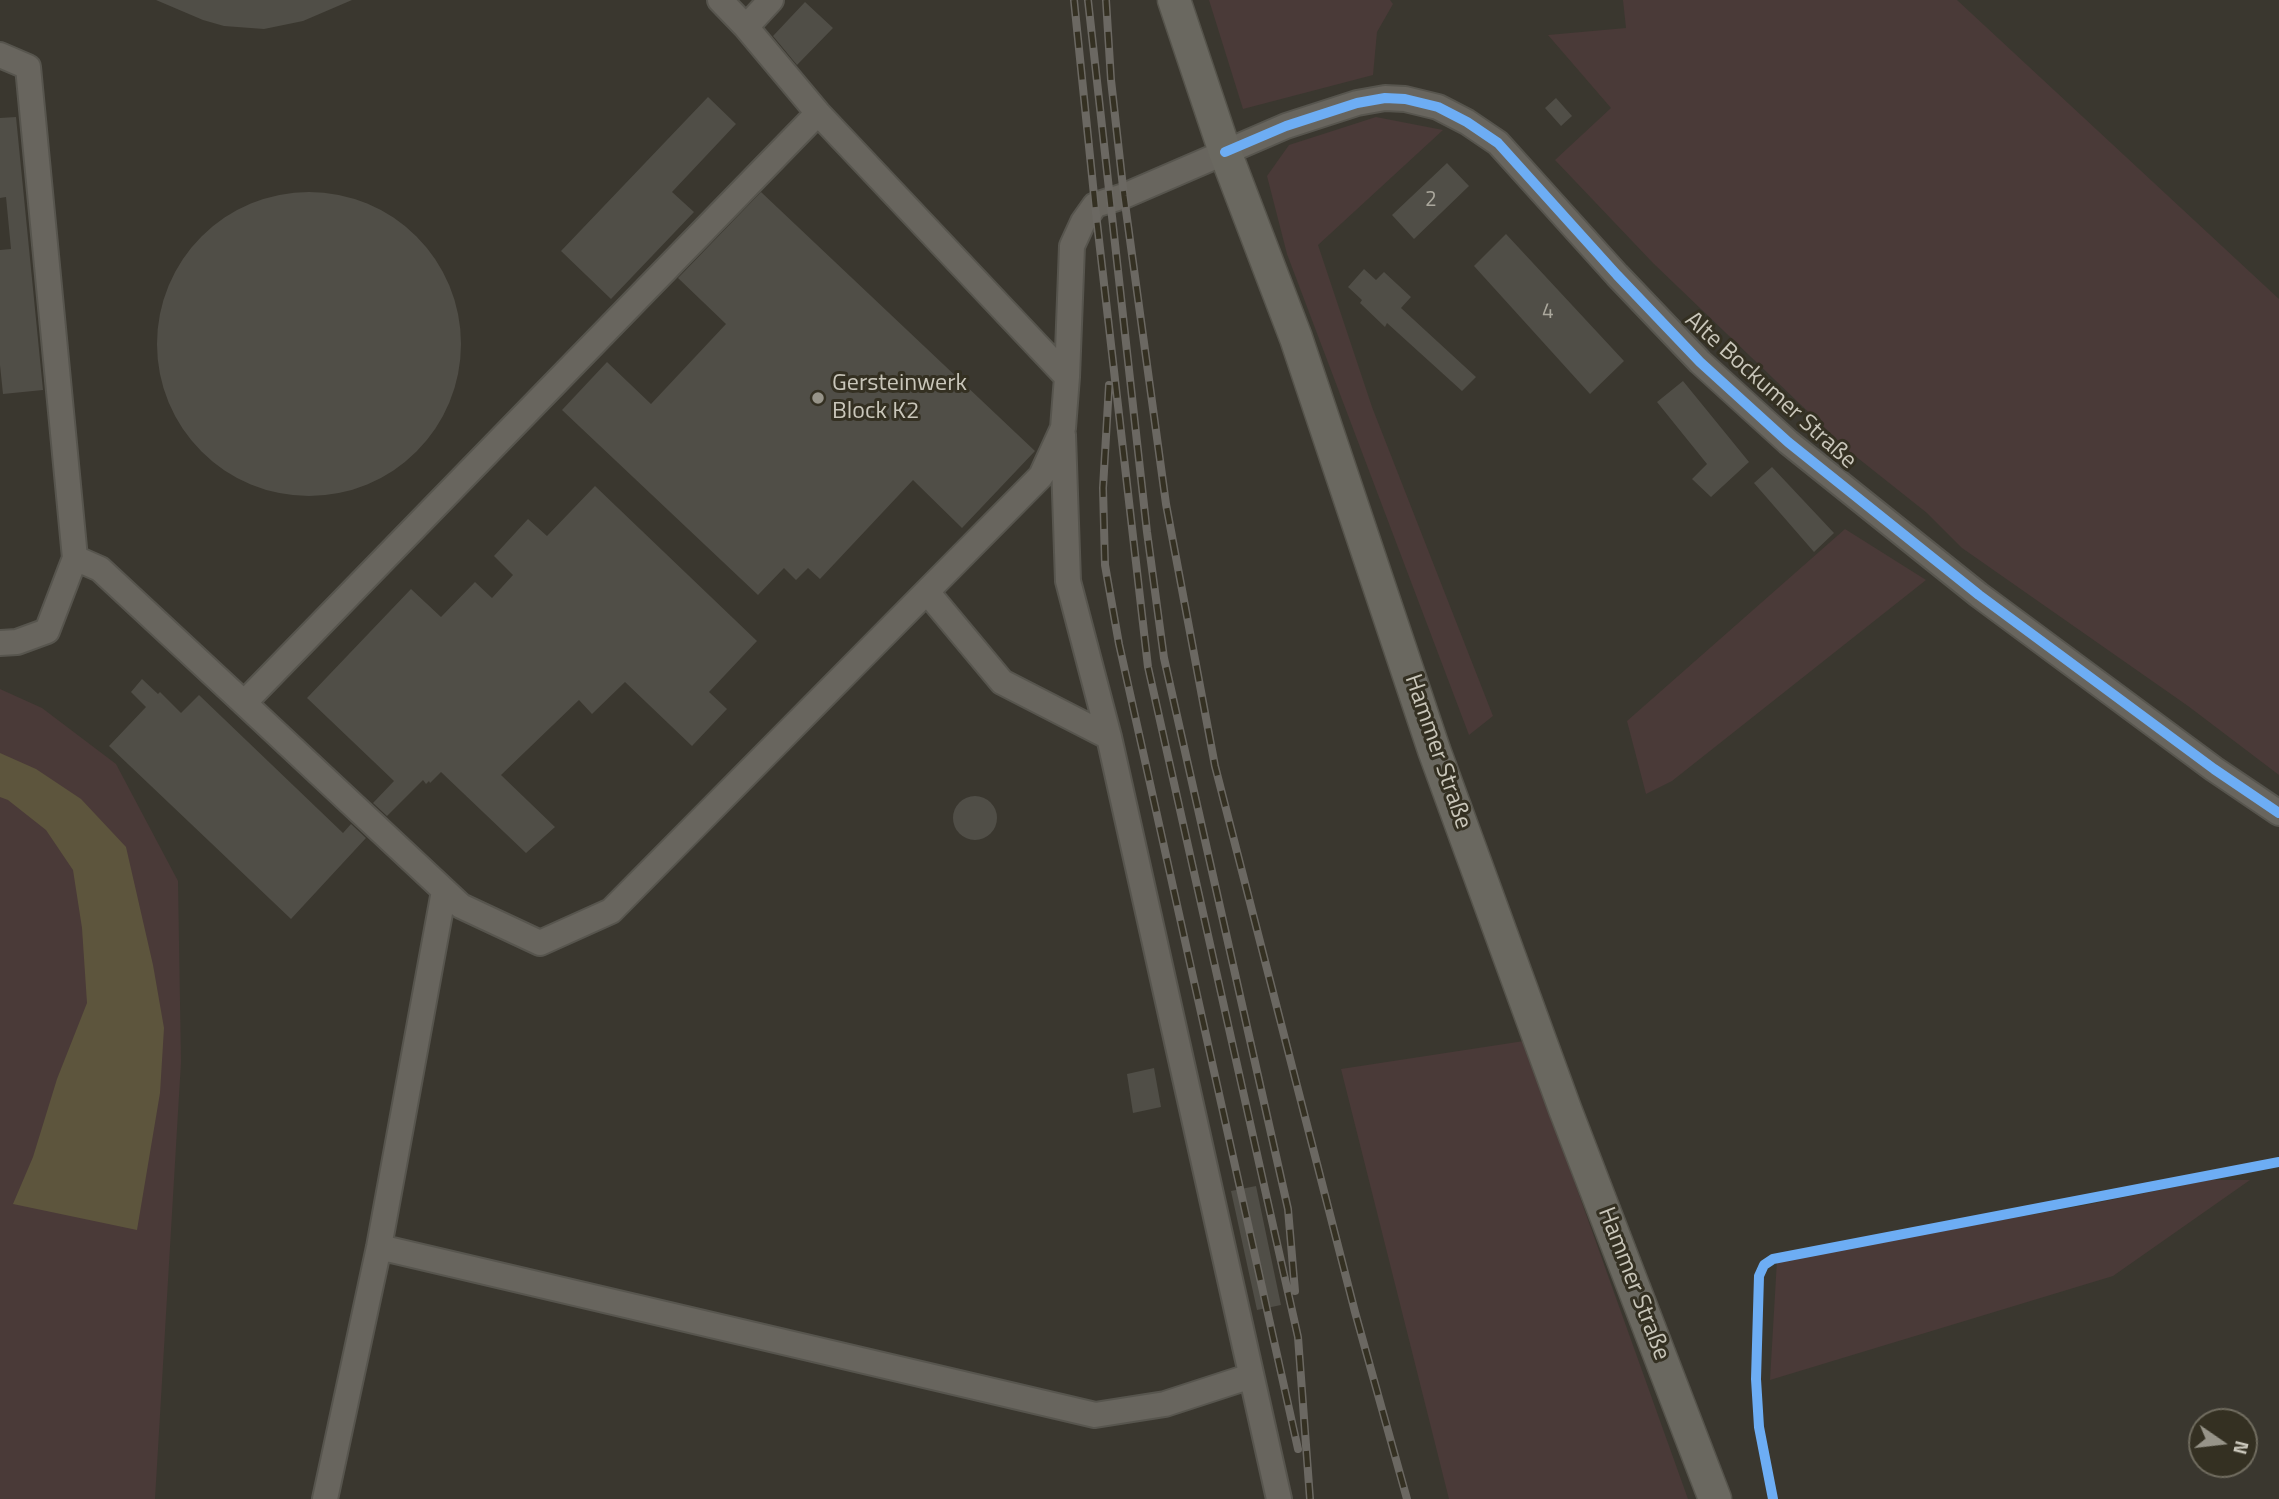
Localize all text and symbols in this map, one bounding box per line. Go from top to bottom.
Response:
house number: 2 [1425,188,1437,214]
house number: 4 [1542,300,1554,326]
street label: Alte Bockumer Straße [1678,306,1862,476]
place label: Gersteinwerk Block K2 [832,370,967,426]
marker: Gersteinwerk Block K2 [810,390,826,406]
street label: Hammer Straße [1397,671,1477,833]
street label: Hammer Straße [1591,1203,1675,1365]
north arrow [2188,1408,2258,1478]
text: N [2226,1438,2258,1458]

